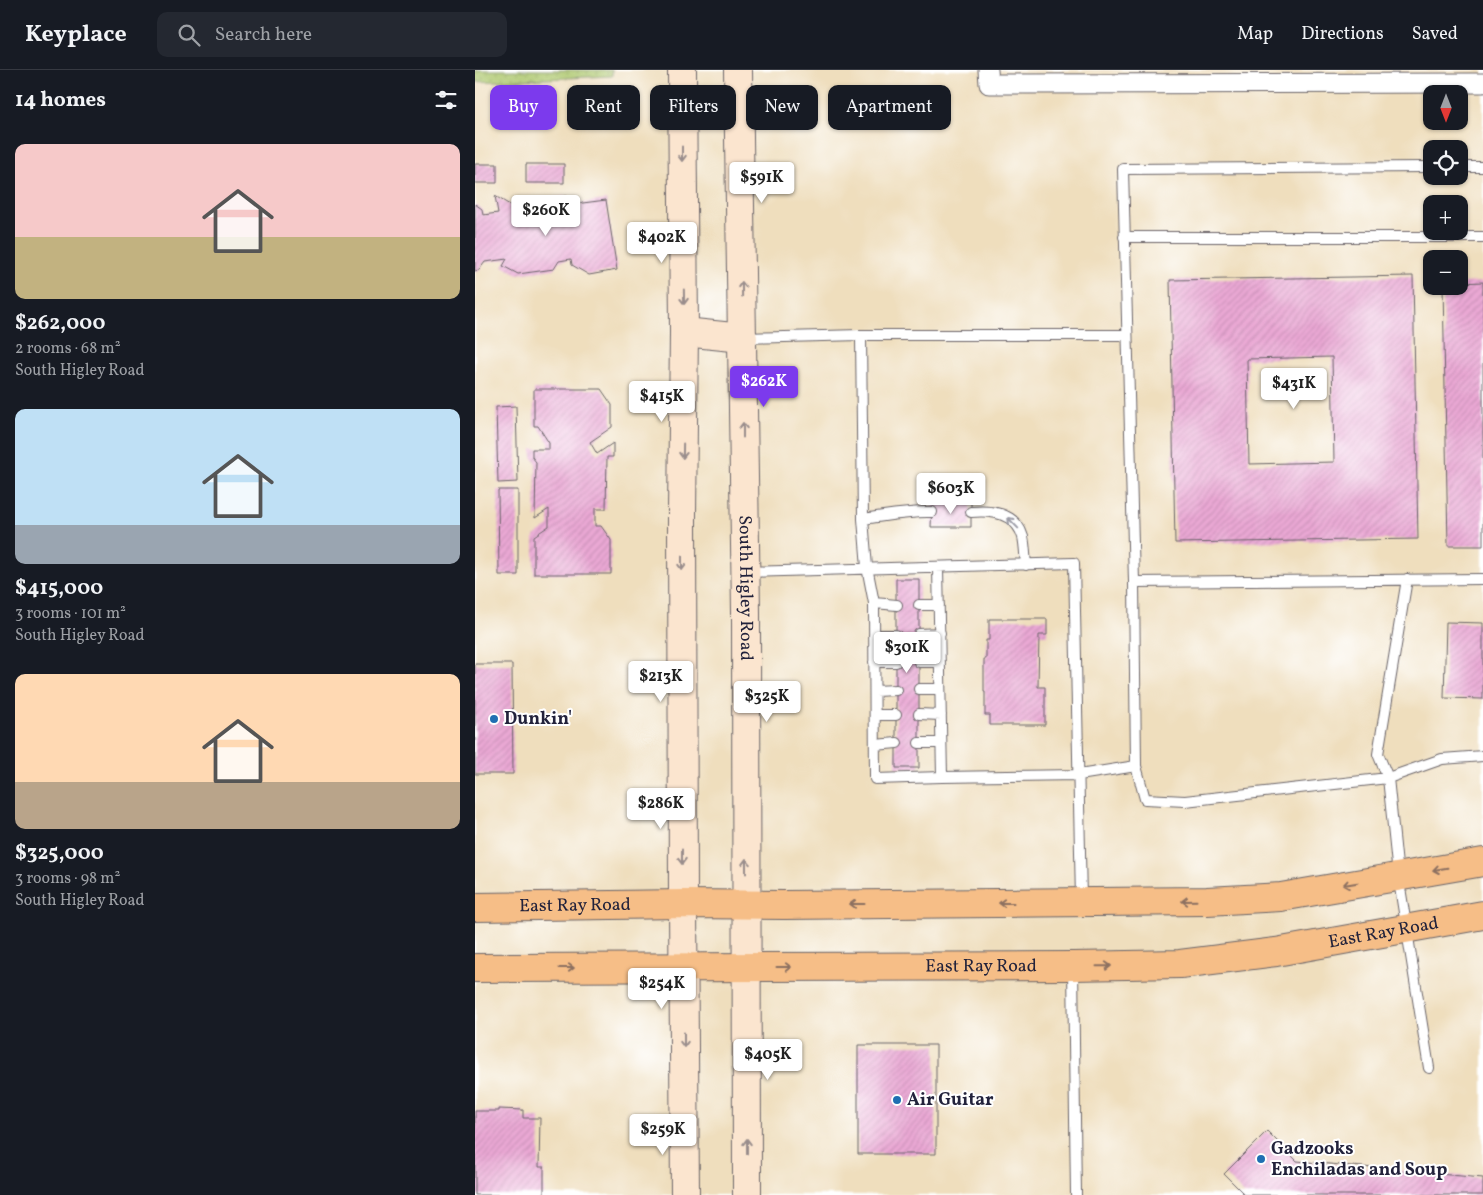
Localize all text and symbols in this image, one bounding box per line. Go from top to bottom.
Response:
search box [157,12,507,57]
text: Keyplace [25,18,127,52]
icon: search [175,21,203,49]
text: Search here [215,22,312,48]
text: Map [1237,22,1273,47]
text: Directions [1301,22,1384,47]
text: Saved [1412,22,1458,47]
chip: Buy [490,85,557,130]
chip: Rent [567,85,640,130]
chip: Filters [650,85,736,130]
chip: New [746,85,818,130]
chip: Apartment [828,85,951,130]
north arrow [1423,85,1467,130]
map controls [1423,85,1468,295]
text: 14 homes [15,86,106,115]
icon: filters [432,86,460,114]
button: locate [1423,140,1468,185]
one-way arrow [677,145,687,161]
pin: $591K [727,162,797,204]
text: $591K [740,167,784,189]
icon: home [193,176,283,266]
pin: $260K [511,194,581,237]
button: + [1423,195,1468,240]
text: $260K [522,200,570,222]
pin: $402K [627,222,697,264]
text: $402K [638,227,686,249]
button: − [1423,250,1468,295]
one-way arrow [737,281,747,298]
one-way arrow [679,288,689,304]
text: $262,000 [15,309,105,338]
text: 2 rooms · 68 m² [15,338,121,360]
text: South Higley Road [15,360,144,382]
pin: $262K [729,366,799,408]
pin: $431K [1259,368,1329,410]
text: $262K [741,371,787,393]
text: $431K [1272,373,1316,395]
pin: $415K [627,380,697,423]
text: $415K [640,386,684,408]
one-way arrow [738,422,748,438]
icon: home [193,441,283,531]
one-way arrow [678,442,688,459]
pin: $603K [916,472,986,515]
text: $603K [927,478,975,500]
street label: South Higley Road [732,515,759,661]
one-way arrow [1007,517,1019,529]
one-way arrow [677,554,687,570]
text: $415,000 [15,574,103,603]
text: 3 rooms · 101 m² [15,603,126,625]
text: South Higley Road [15,625,144,647]
pin: $301K [872,632,942,674]
text: $301K [885,637,929,659]
pin: $213K [626,660,696,703]
text: $213K [639,666,683,688]
pin: $325K [732,680,802,723]
text: $325K [745,686,789,708]
icon: home [193,706,283,796]
place label: Dunkin' [504,707,572,732]
marker: Dunkin' [488,713,500,725]
pin: $286K [626,788,696,830]
text: $286K [638,793,684,815]
text: $325,000 [15,839,104,868]
one-way arrow [678,849,687,865]
one-way arrow [741,858,751,874]
one-way arrow [1433,864,1449,874]
text: 3 rooms · 98 m² [15,868,120,890]
one-way arrow [1342,880,1358,890]
text: South Higley Road [15,890,144,912]
street label: East Ray Road [519,892,631,919]
one-way arrow [1181,896,1198,906]
one-way arrow [999,898,1015,908]
one-way arrow [849,899,866,909]
street label: East Ray Road [1326,911,1441,955]
street label: East Ray Road [925,954,1037,979]
one-way arrow [1096,961,1112,971]
one-way arrow [776,962,792,972]
one-way arrow [558,963,575,973]
pin: $254K [627,968,697,1010]
text: $254K [639,973,685,995]
one-way arrow [679,1032,689,1048]
pin: $405K [733,1038,803,1081]
text: $405K [744,1044,792,1066]
place label: Air Guitar [907,1088,994,1113]
marker: Air Guitar [891,1094,903,1106]
pin: $259K [628,1114,698,1156]
text: $259K [640,1119,686,1141]
place label: Gadzooks Enchiladas and Soup [1271,1137,1447,1183]
one-way arrow [742,1139,752,1155]
marker: Gadzooks Enchiladas and Soup [1255,1153,1267,1165]

